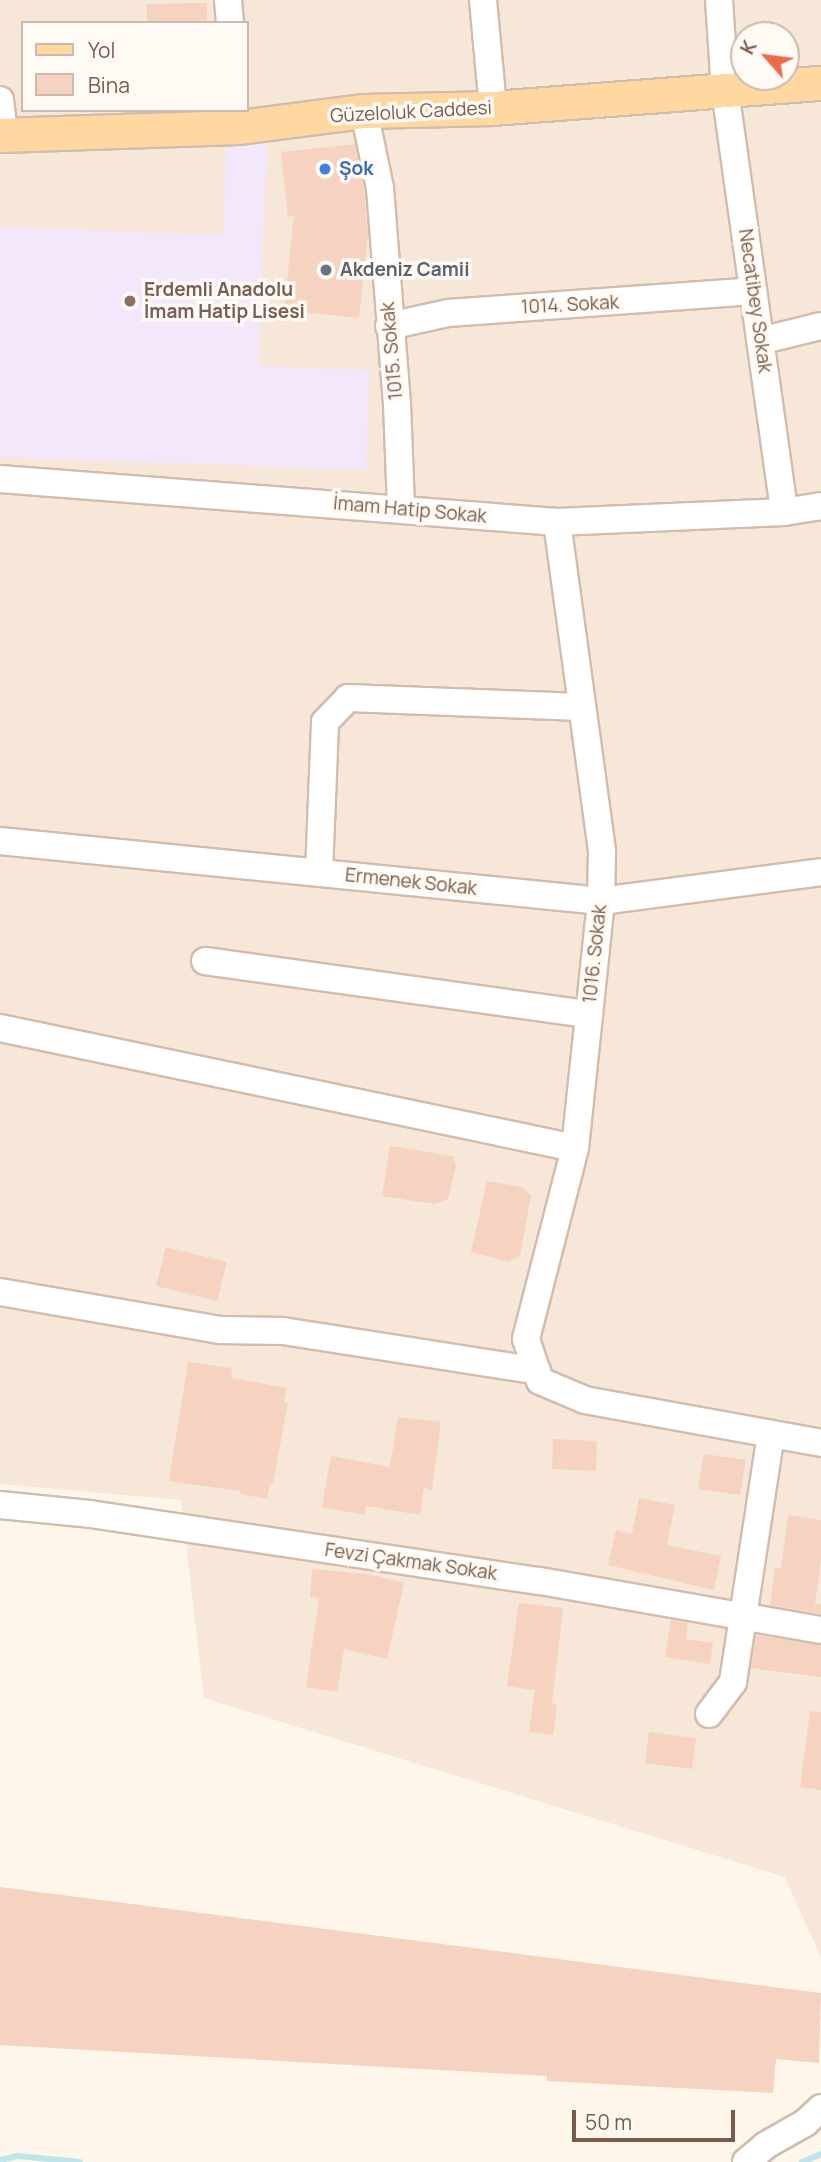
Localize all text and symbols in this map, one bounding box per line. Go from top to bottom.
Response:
legend [21,21,248,112]
north arrow [730,21,800,91]
text: Yol [88,36,115,64]
text: K [734,36,763,59]
text: Bina [88,71,130,99]
street label: Güzeloluk Caddesi [330,96,492,128]
place label: Şok [339,158,373,180]
marker: Şok [317,161,333,177]
street label: Necatibey Sokak [734,227,776,375]
place label: Akdeniz Camii [340,259,470,281]
marker: Akdeniz Camii [318,262,334,278]
place label: Erdemli Anadolu İmam Hatip Lisesi [144,279,305,323]
street label: 1014. Sokak [520,291,620,319]
marker: Erdemli Anadolu İmam Hatip Lisesi [122,293,138,309]
street label: 1015. Sokak [376,301,408,401]
street label: İmam Hatip Sokak [332,492,488,528]
street label: Ermenek Sokak [344,864,478,900]
street label: 1016. Sokak [578,903,612,1005]
street label: Fevzi Çakmak Sokak [323,1539,499,1585]
scale bar [576,2096,739,2140]
text: 50 m [585,2108,632,2136]

